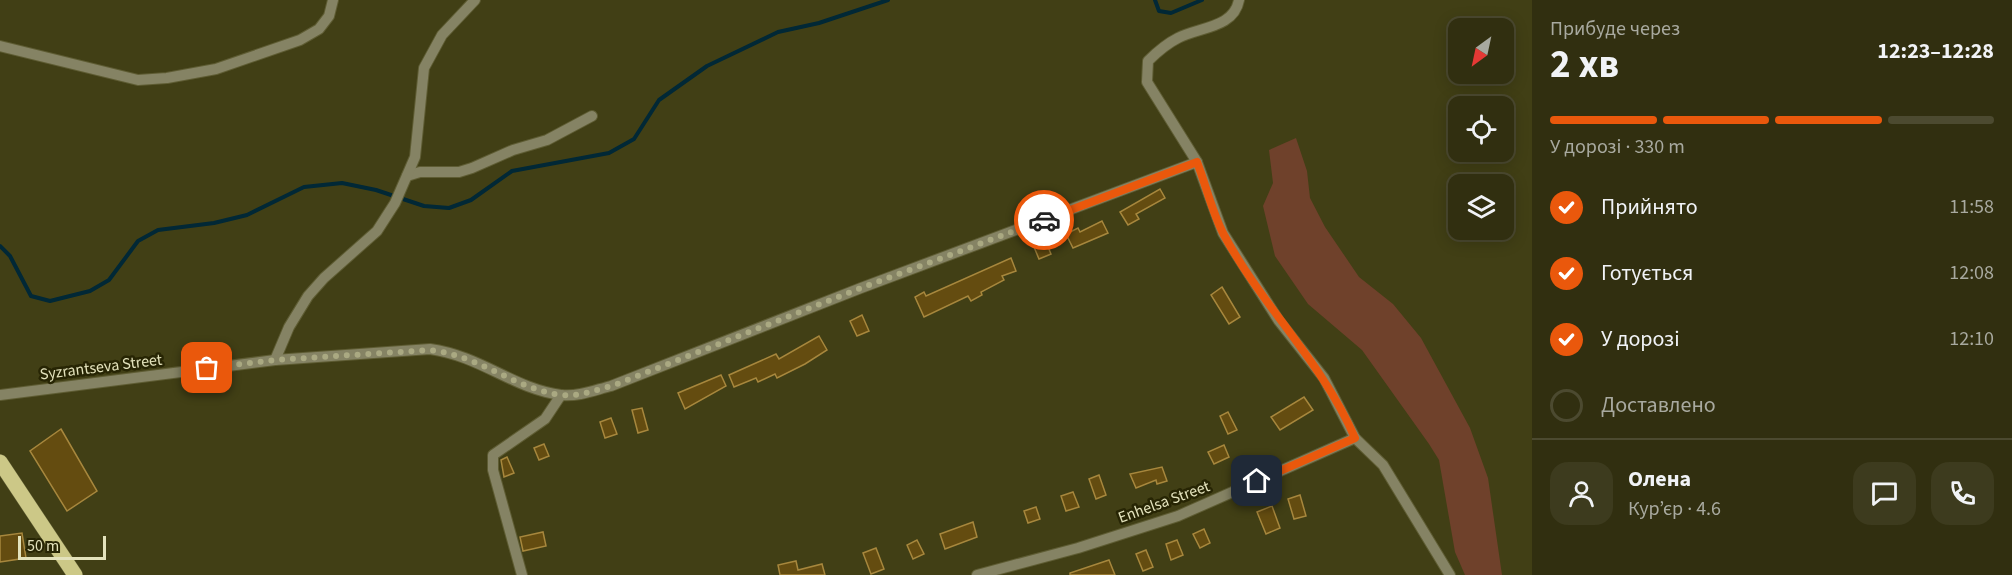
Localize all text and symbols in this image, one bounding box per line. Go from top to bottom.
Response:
text: Прибуде через [1550,15,1680,43]
north arrow [1448,18,1514,84]
map controls [1448,18,1514,240]
text: 12:23–12:28 [1877,35,1994,67]
text: 2 хв [1550,37,1619,93]
button: locate [1448,96,1514,162]
text: У дорозі · 330 m [1550,133,1685,161]
button: layers [1448,174,1514,240]
courier [1014,190,1074,250]
icon: check [1550,191,1583,224]
text: Прийнято [1601,191,1698,223]
text: 11:58 [1949,193,1994,221]
icon: car [1028,204,1061,237]
icon: check [1550,257,1583,290]
text: Готується [1601,257,1693,289]
text: 12:08 [1949,259,1994,287]
icon: check [1550,323,1583,356]
text: У дорозі [1601,323,1680,355]
text: 12:10 [1949,325,1994,353]
pin [181,342,232,393]
street label: Syzrantseva Street [39,349,164,385]
icon: bag [190,351,223,384]
text: Доставлено [1601,389,1716,421]
pin [1231,455,1282,506]
button: person [1550,462,1613,525]
button: chat [1853,462,1916,525]
button: phone [1931,462,1994,525]
text: Олена [1628,463,1691,495]
icon: home [1240,464,1273,497]
street label: Enhelsa Street [1115,475,1213,529]
text: Кур’єр · 4.6 [1628,495,1721,523]
scale bar [18,533,106,560]
text: 50 m [27,535,59,557]

